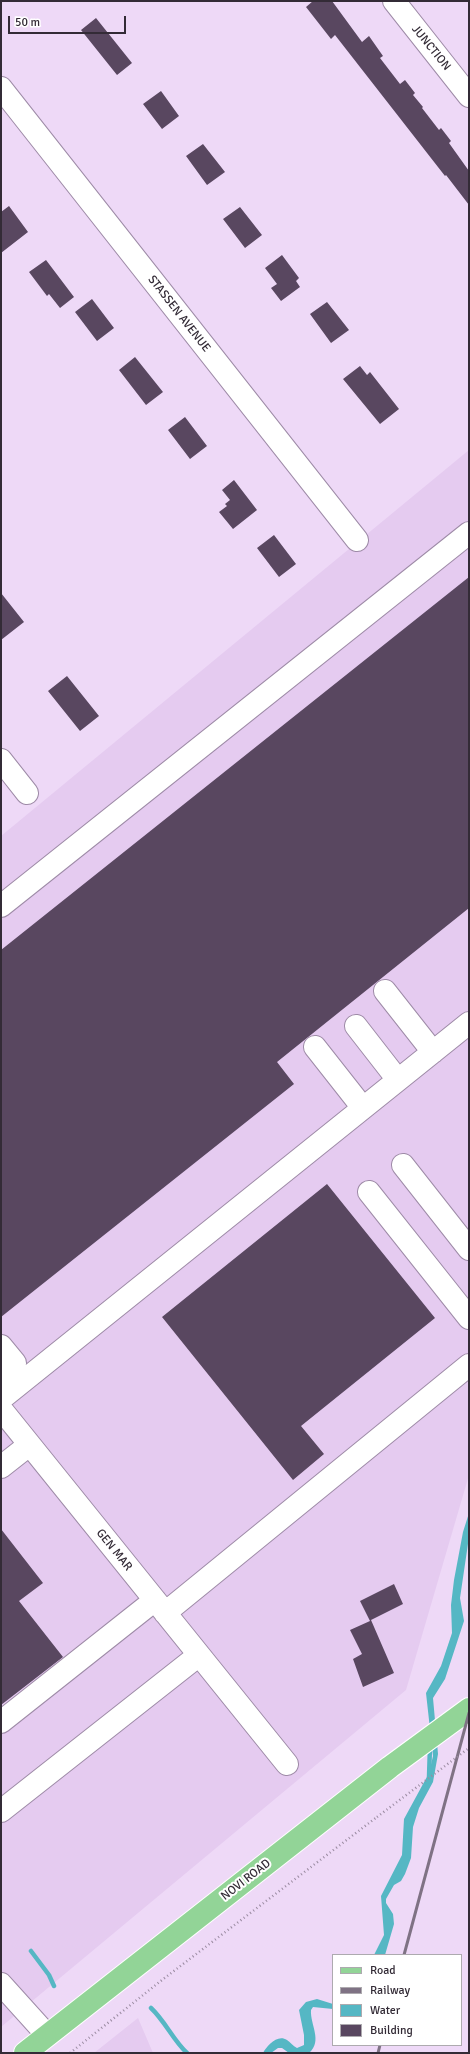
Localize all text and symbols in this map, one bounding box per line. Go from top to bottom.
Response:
scale bar [10,8,128,34]
text: 50 m [15,15,40,30]
street label: JUNCTION [408,22,454,74]
street label: STASSEN AVENUE [145,273,213,355]
street label: GEN MAR [93,1526,135,1574]
street label: NOVI ROAD [218,1856,274,1904]
legend [332,1954,462,2046]
text: Road [370,1963,396,1978]
text: Railway [370,1983,410,1998]
text: Water [370,2003,400,2018]
text: Building [370,2023,413,2038]

